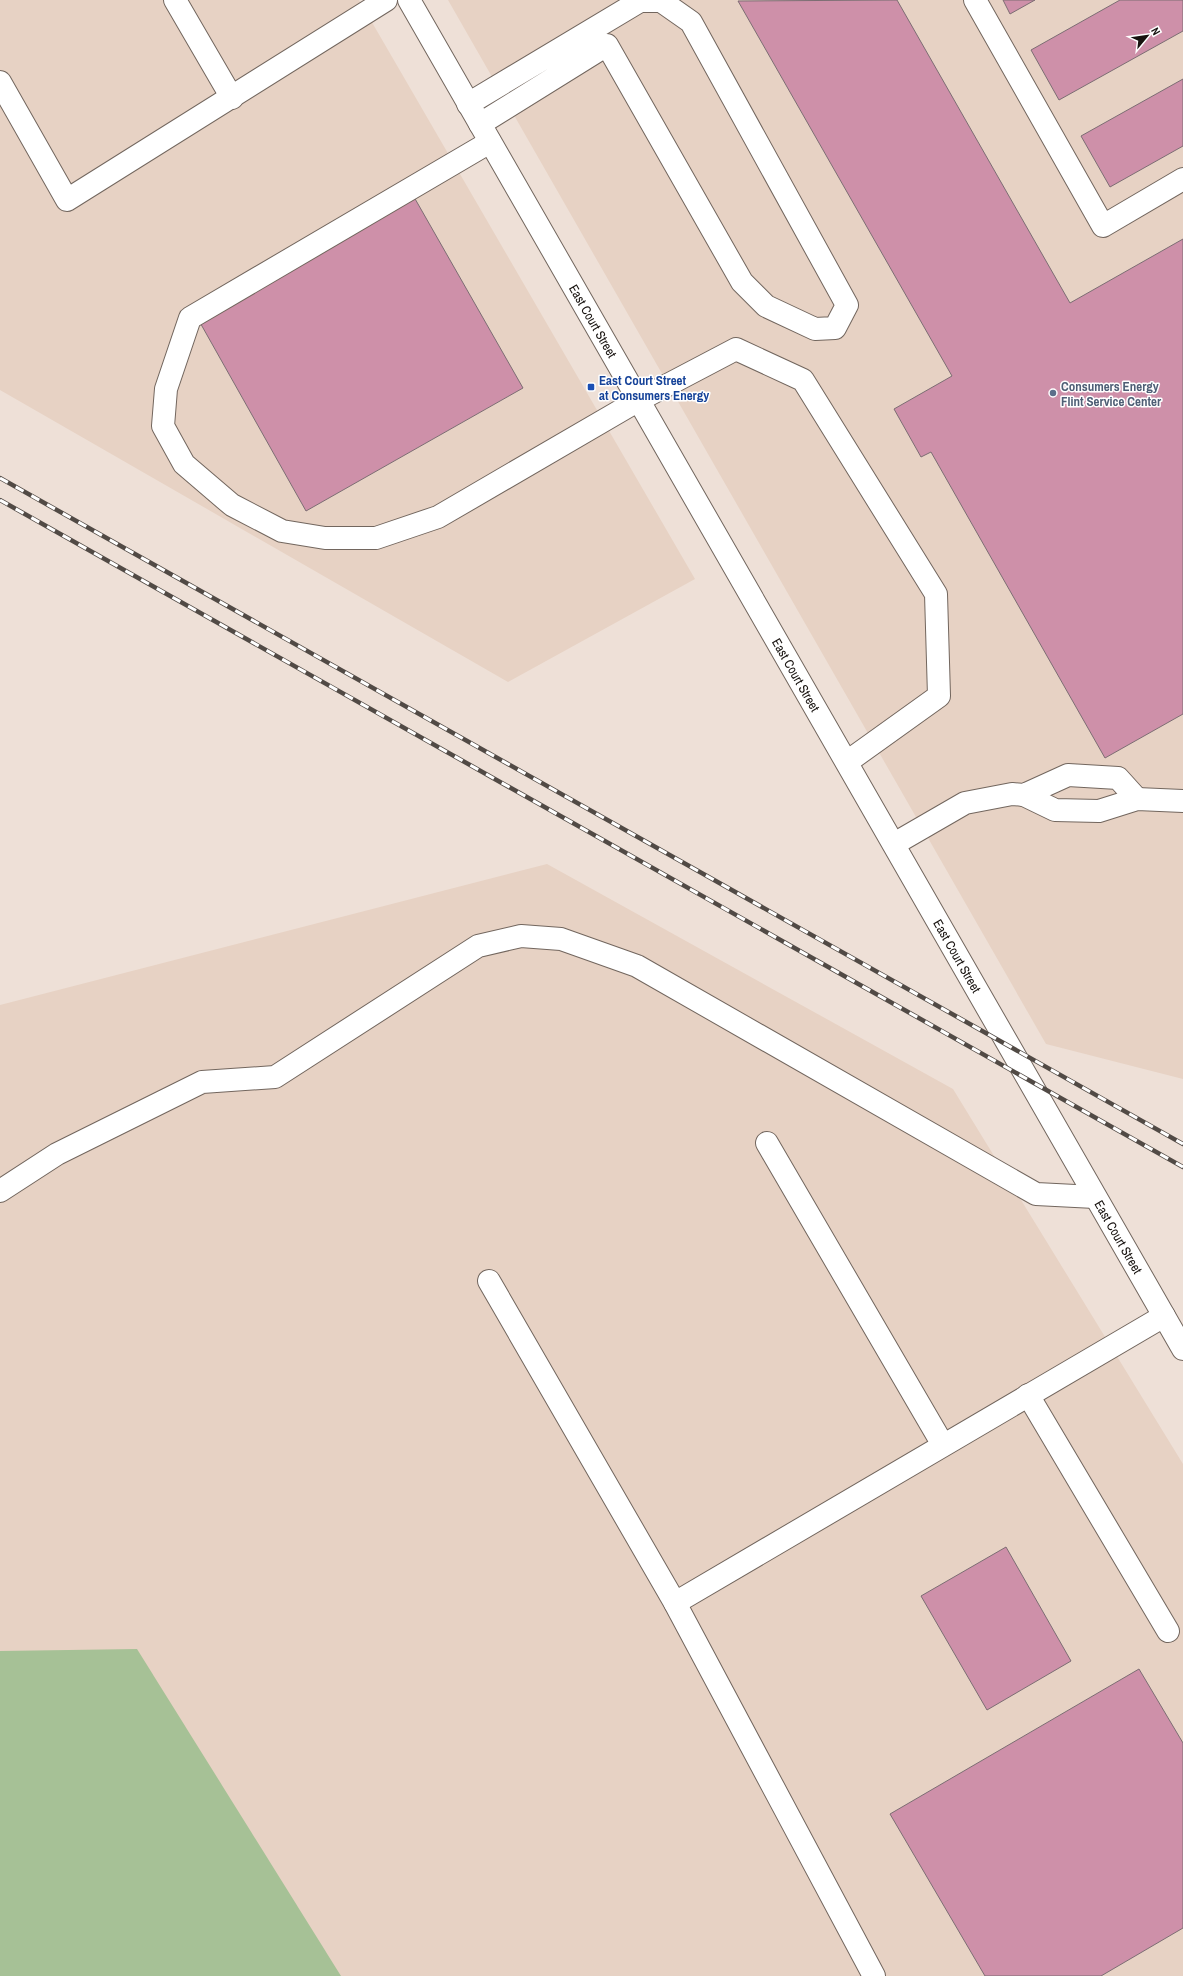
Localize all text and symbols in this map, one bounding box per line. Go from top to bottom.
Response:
north arrow [1127,16,1167,56]
text: N [1148,25,1163,37]
street label: East Court Street [565,281,621,361]
place label: East Court Street at Consumers Energy [599,372,709,404]
place label: Consumers Energy Flint Service Center [1061,378,1162,410]
marker: East Court Street at Consumers Energy [586,382,596,392]
marker: Consumers Energy Flint Service Center [1048,388,1058,398]
street label: East Court Street [768,635,824,715]
street label: East Court Street [930,916,985,996]
street label: East Court Street [1091,1197,1146,1277]

